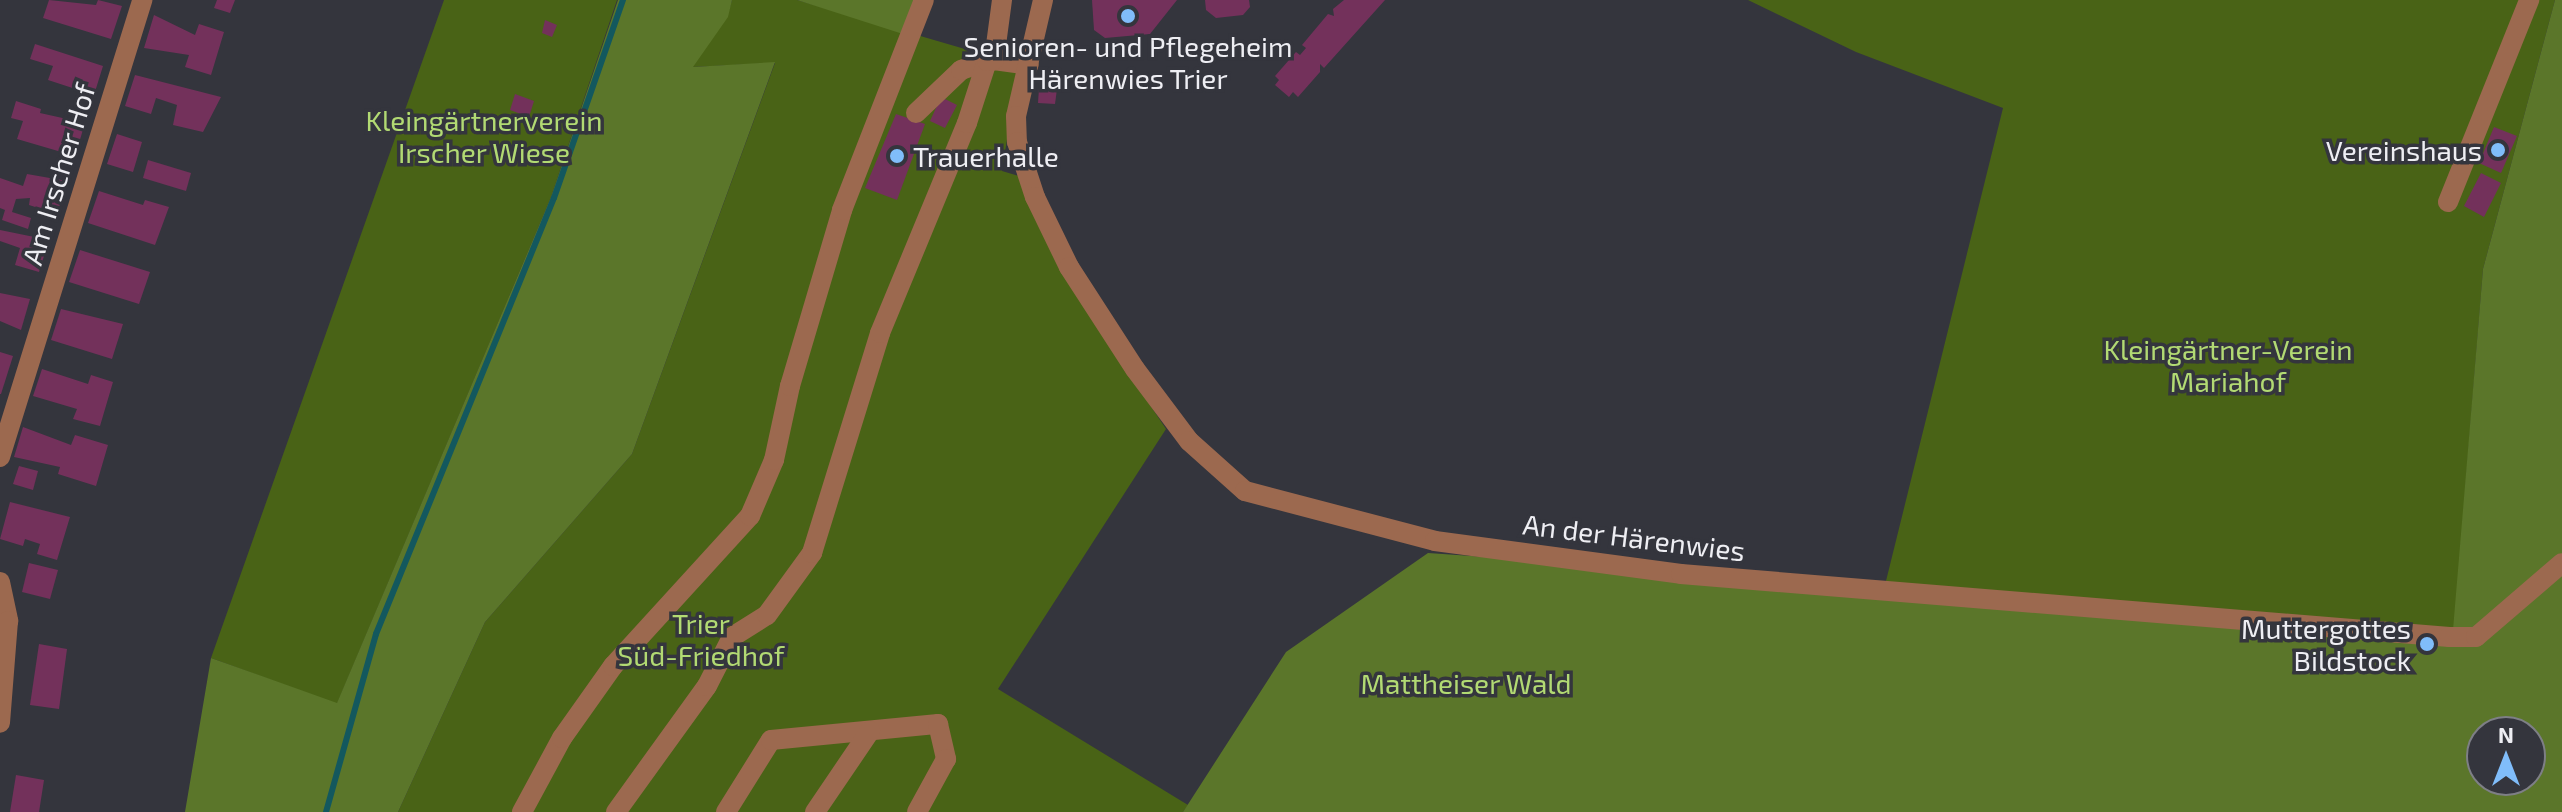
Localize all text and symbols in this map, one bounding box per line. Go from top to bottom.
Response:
marker: Senioren- und Pflegeheim Härenwies Trier [1119,7,1137,25]
place label: Senioren- und Pflegeheim Härenwies Trier [964,29,1292,95]
street label: Am Irscher Hof [14,79,102,269]
park label: Kleingärtnerverein Irscher Wiese [365,103,603,169]
place label: Vereinshaus [2326,133,2482,167]
place label: Trauerhalle [913,139,1059,173]
marker: Vereinshaus [2489,141,2507,159]
marker: Trauerhalle [888,147,906,165]
park label: Kleingärtner-Verein Mariahof [2103,332,2353,398]
street label: An der Härenwies [1521,507,1747,567]
park label: Trier Süd-Friedhof [618,606,784,672]
place label: Muttergottes Bildstock [2241,611,2411,677]
marker: Muttergottes Bildstock [2418,635,2436,653]
park label: Mattheiser Wald [1360,666,1572,700]
north arrow [2466,716,2546,796]
text: N [2498,721,2514,747]

